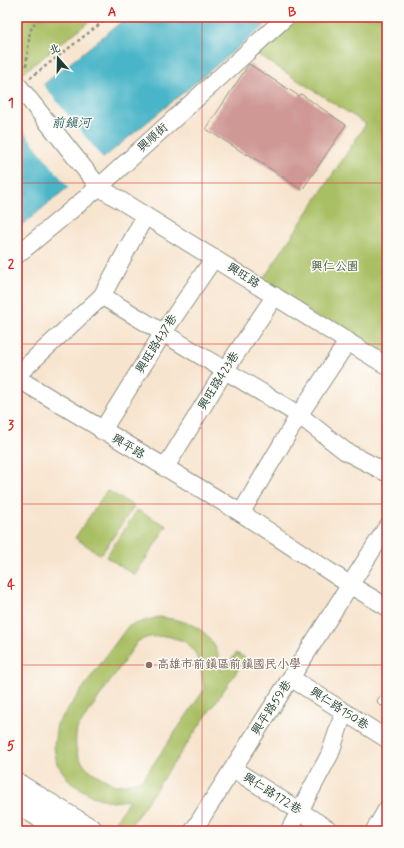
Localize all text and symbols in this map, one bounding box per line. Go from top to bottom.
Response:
text: A [108,4,116,21]
text: B [288,4,297,21]
north arrow [38,38,78,78]
text: 北 [47,41,62,58]
text: 1 [8,95,14,112]
water label: 前鎮河 [51,115,92,132]
street label: 興順街 [134,120,172,156]
text: 2 [8,256,15,273]
park label: 興仁公園 [311,259,359,275]
street label: 興旺路 [223,260,263,292]
street label: 興旺路437巷 [133,311,181,377]
street label: 興旺路423巷 [195,349,243,413]
text: 3 [8,417,14,434]
street label: 興平路 [108,431,148,463]
text: 4 [7,577,15,594]
place label: 高雄市前鎮區前鎮國民小學 [157,657,301,673]
marker: 高雄市前鎮區前鎮國民小學 [144,660,154,670]
street label: 興平路59巷 [248,677,296,739]
street label: 興仁路150巷 [307,684,371,734]
text: 5 [7,738,15,755]
street label: 興仁路172巷 [240,770,304,818]

